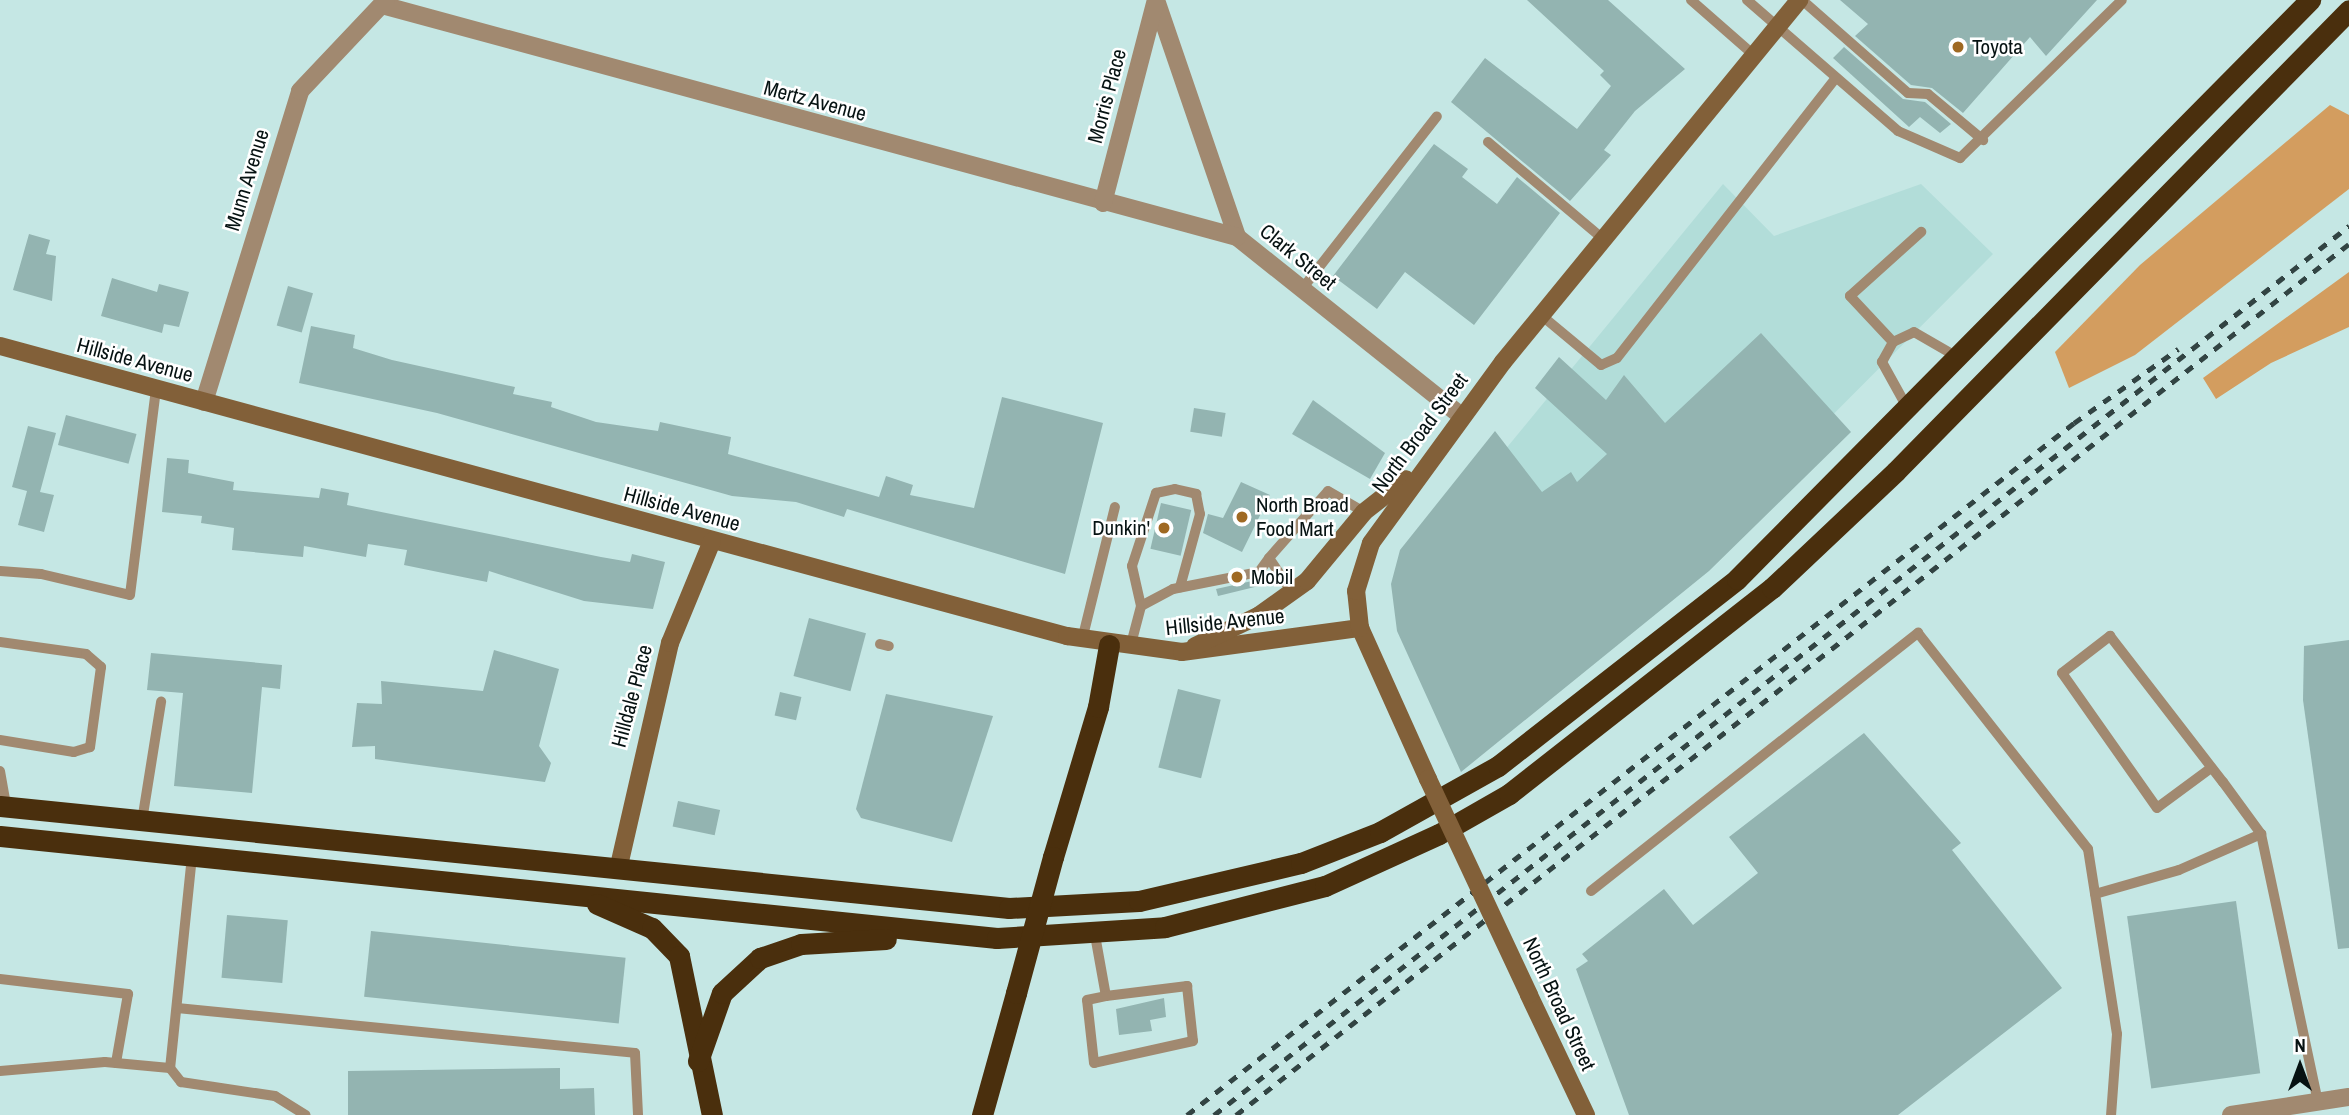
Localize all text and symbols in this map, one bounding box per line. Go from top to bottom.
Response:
place label: Toyota [1972,34,2023,60]
marker: Toyota [1950,39,1966,55]
street label: Morris Place [1082,46,1132,146]
street label: Mertz Avenue [761,75,869,127]
street label: Munn Avenue [219,126,275,234]
street label: Clark Street [1255,219,1341,295]
street label: Hillside Avenue [74,332,196,388]
street label: North Broad Street [1367,368,1473,498]
street label: Hillside Avenue [621,481,743,537]
place label: North Broad Food Mart [1256,492,1349,542]
marker: North Broad Food Mart [1234,509,1250,525]
place label: Dunkin' [1092,515,1150,541]
marker: Dunkin' [1156,520,1172,536]
place label: Mobil [1251,564,1293,590]
marker: Mobil [1229,569,1245,585]
street label: Hillside Avenue [1164,603,1286,641]
street label: Hilldale Place [606,642,658,750]
street label: North Broad Street [1517,934,1601,1074]
north arrow [2265,1031,2335,1101]
text: N [2294,1032,2306,1058]

